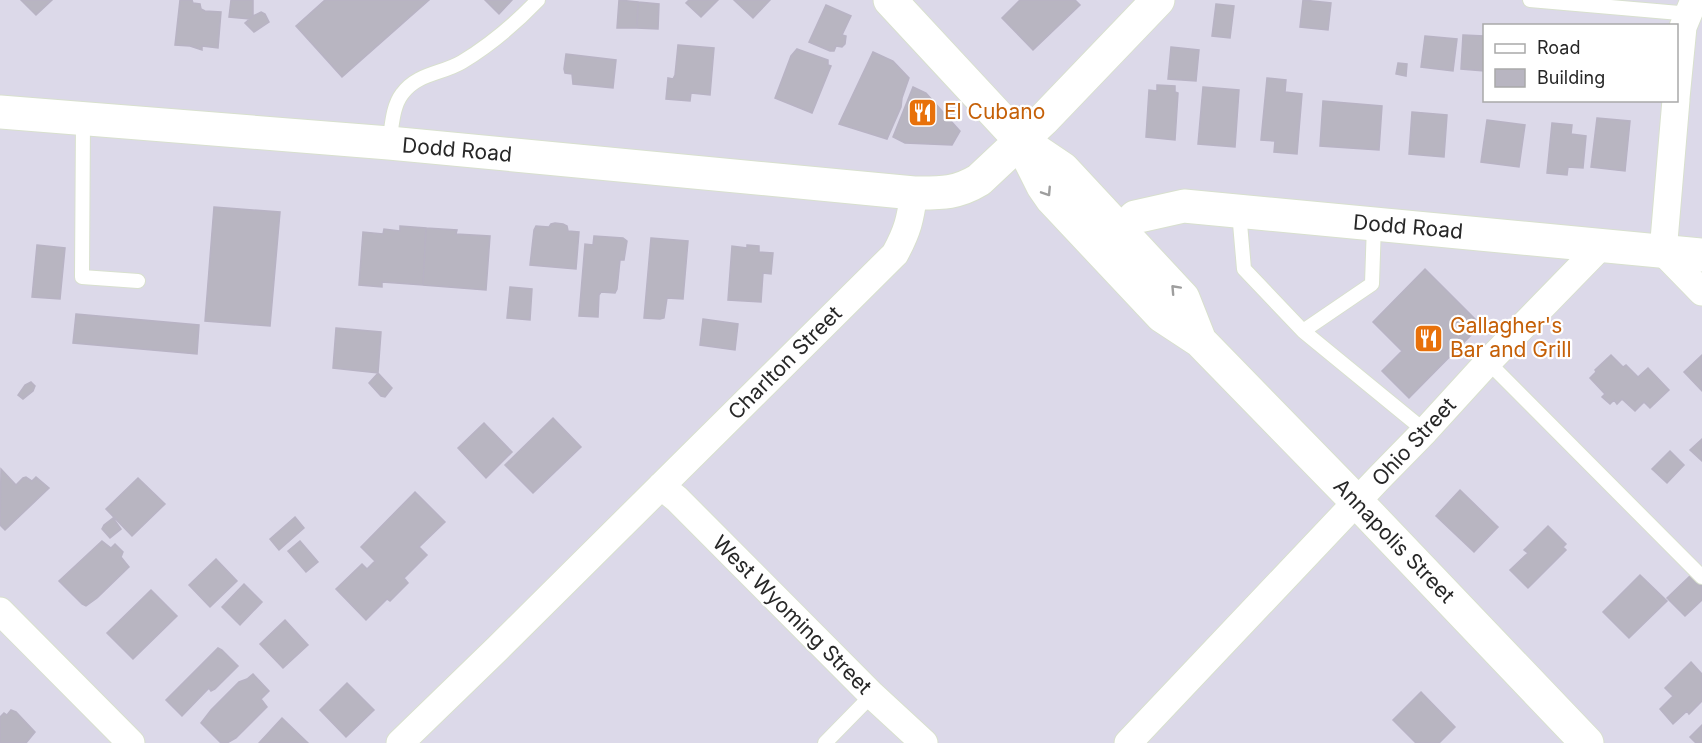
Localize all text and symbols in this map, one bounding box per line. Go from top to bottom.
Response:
legend [1483,24,1678,102]
text: Road [1537,37,1580,58]
text: Building [1537,67,1605,88]
restaurant icon: El Cubano [907,96,939,128]
place label: El Cubano [944,99,1045,124]
street label: Dodd Road [401,132,513,167]
one-way arrow [1040,186,1052,196]
street label: Dodd Road [1352,209,1464,244]
one-way arrow [1171,285,1182,295]
street label: Charlton Street [723,301,847,425]
place label: Gallagher's Bar and Grill [1450,313,1571,362]
restaurant icon: Gallagher's Bar and Grill [1413,322,1445,354]
street label: Ohio Street [1367,392,1461,491]
street label: Annapolis Street [1329,473,1460,608]
street label: West Wyoming Street [708,530,877,699]

